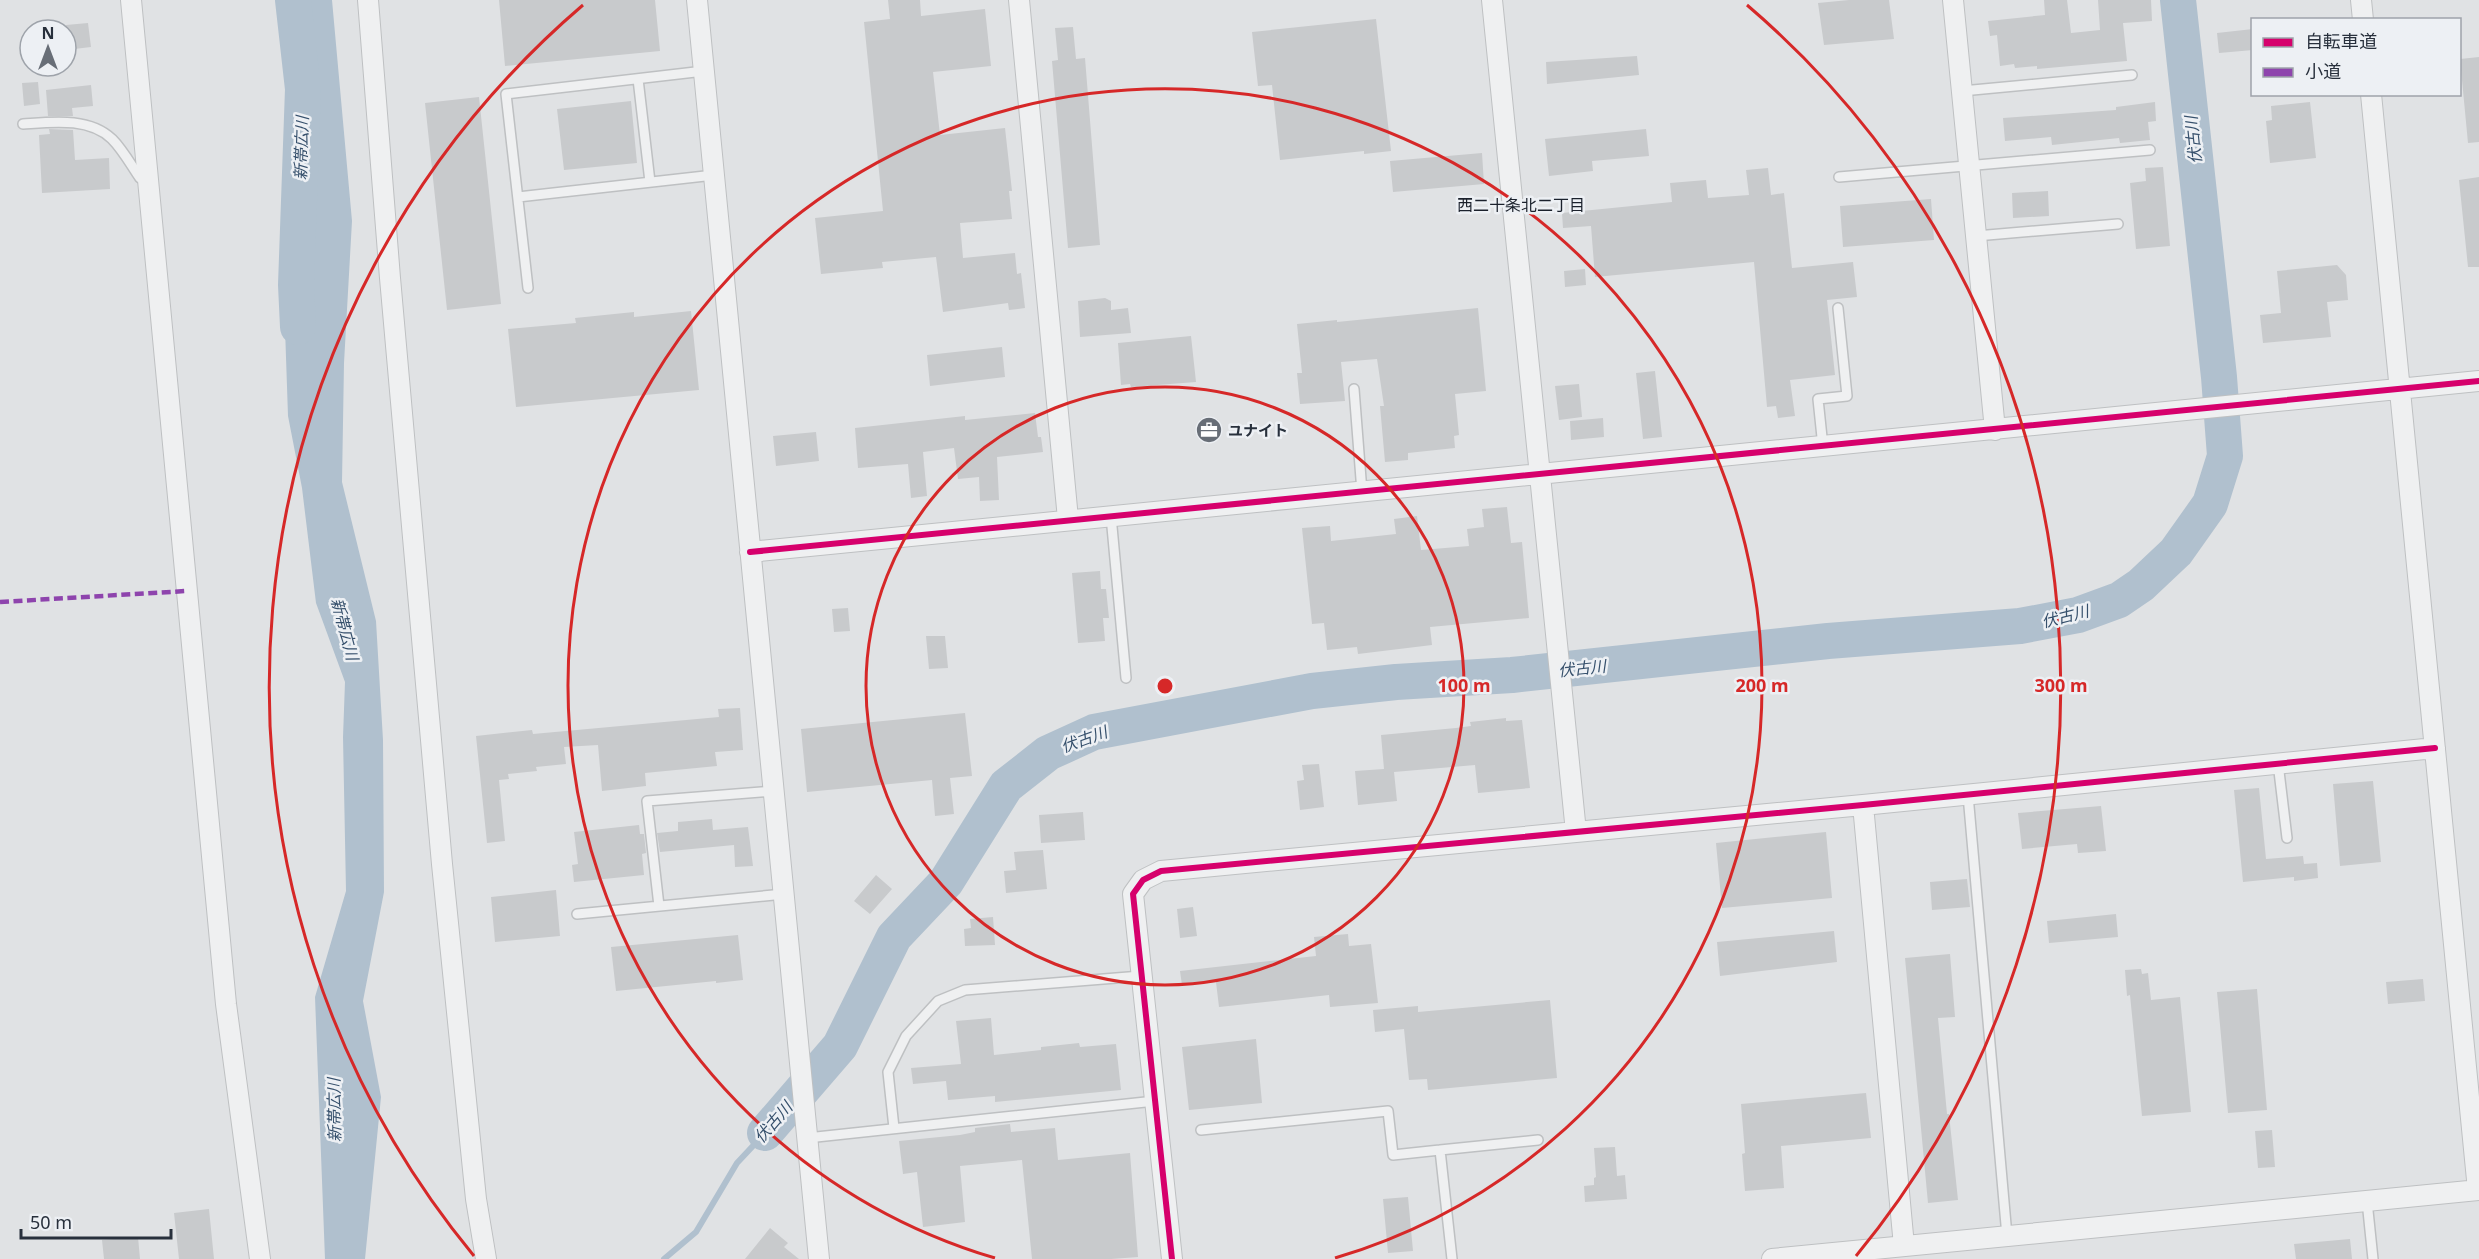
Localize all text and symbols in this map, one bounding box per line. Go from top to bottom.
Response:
north arrow [18,18,78,78]
legend [2251,18,2461,96]
text: N [41,22,55,44]
text: 自転車道 [2305,29,2377,53]
text: 小道 [2305,59,2341,83]
water label: 伏古川 [2179,113,2206,165]
water label: 新帯広川 [289,114,313,180]
district label: 西二十条北二丁目 [1457,194,1585,216]
office icon: ユナイト [1194,415,1224,445]
place label: ユナイト [1228,420,1288,440]
water label: 新帯広川 [326,595,364,665]
water label: 伏古川 [2039,599,2093,632]
water label: 伏古川 [1557,654,1609,681]
text: 100 m [1437,673,1491,697]
text: 200 m [1735,673,1789,697]
text: 300 m [2034,673,2088,697]
centre of rings [1155,676,1175,696]
water label: 伏古川 [1058,720,1112,758]
water label: 新帯広川 [322,1076,346,1142]
water label: 伏古川 [749,1095,798,1147]
scale bar [21,1202,171,1240]
text: 50 m [30,1210,72,1234]

